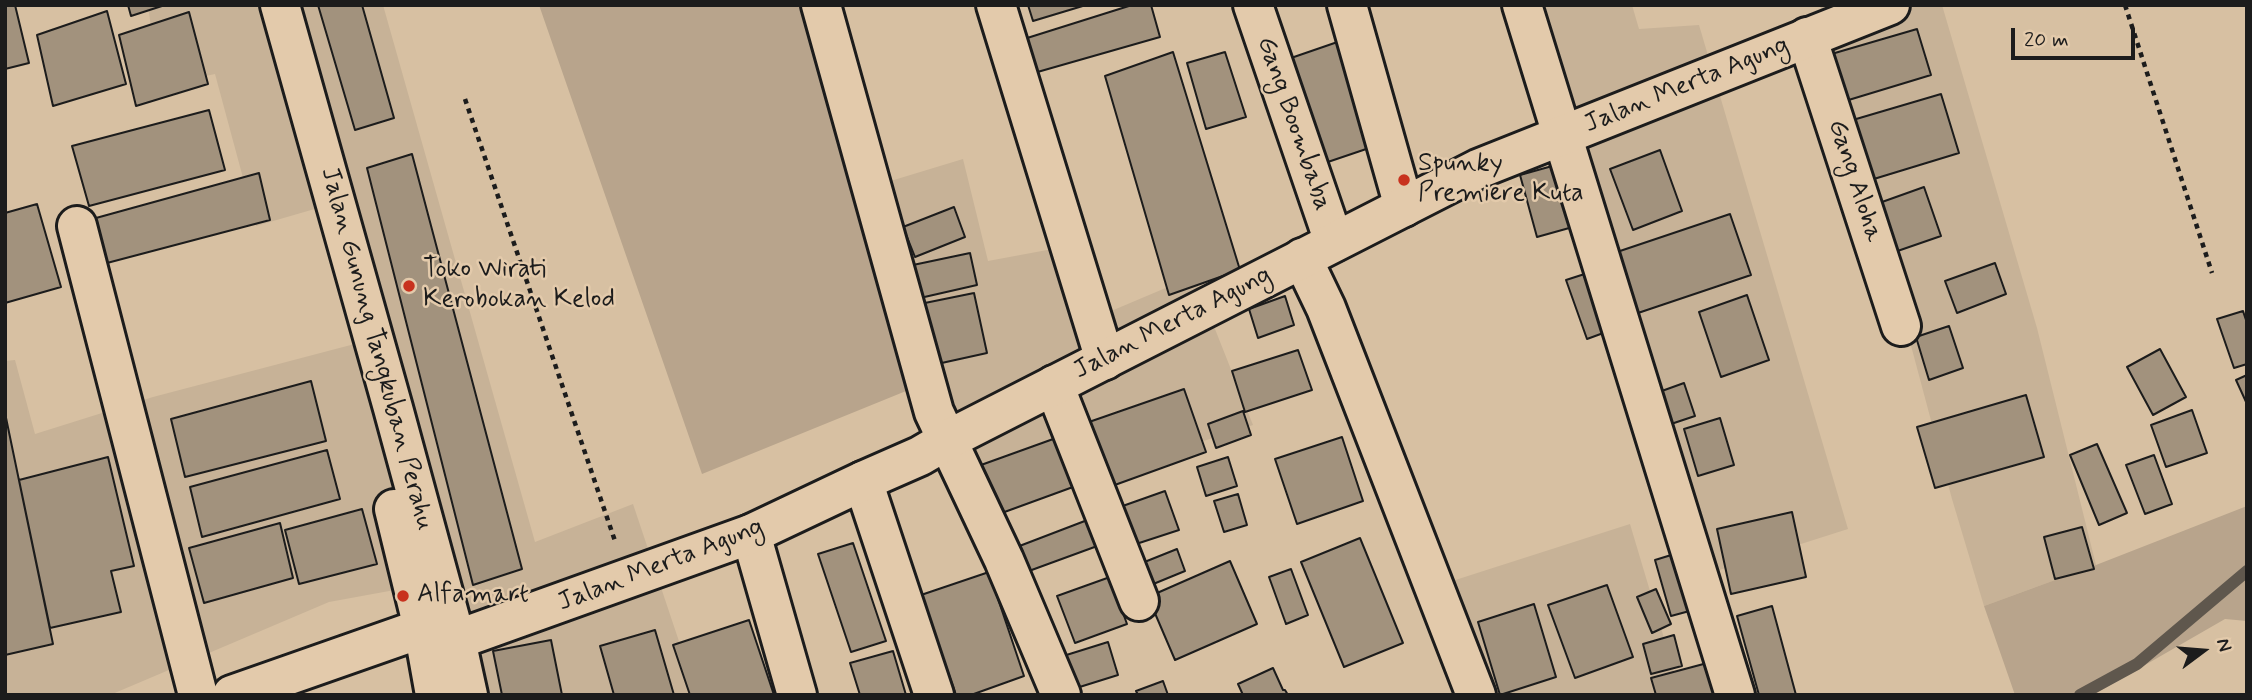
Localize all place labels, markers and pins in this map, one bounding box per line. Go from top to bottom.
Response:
place label: Spunky Premiere Kuta [1418,149,1584,210]
marker: Spunky Premiere Kuta [1396,172,1412,188]
place label: Toko Wirati Kerobokan Kelod [423,255,615,316]
marker: Toko Wirati Kerobokan Kelod [401,278,417,294]
place label: Alfamart [417,580,529,612]
marker: Alfamart [395,588,411,604]

